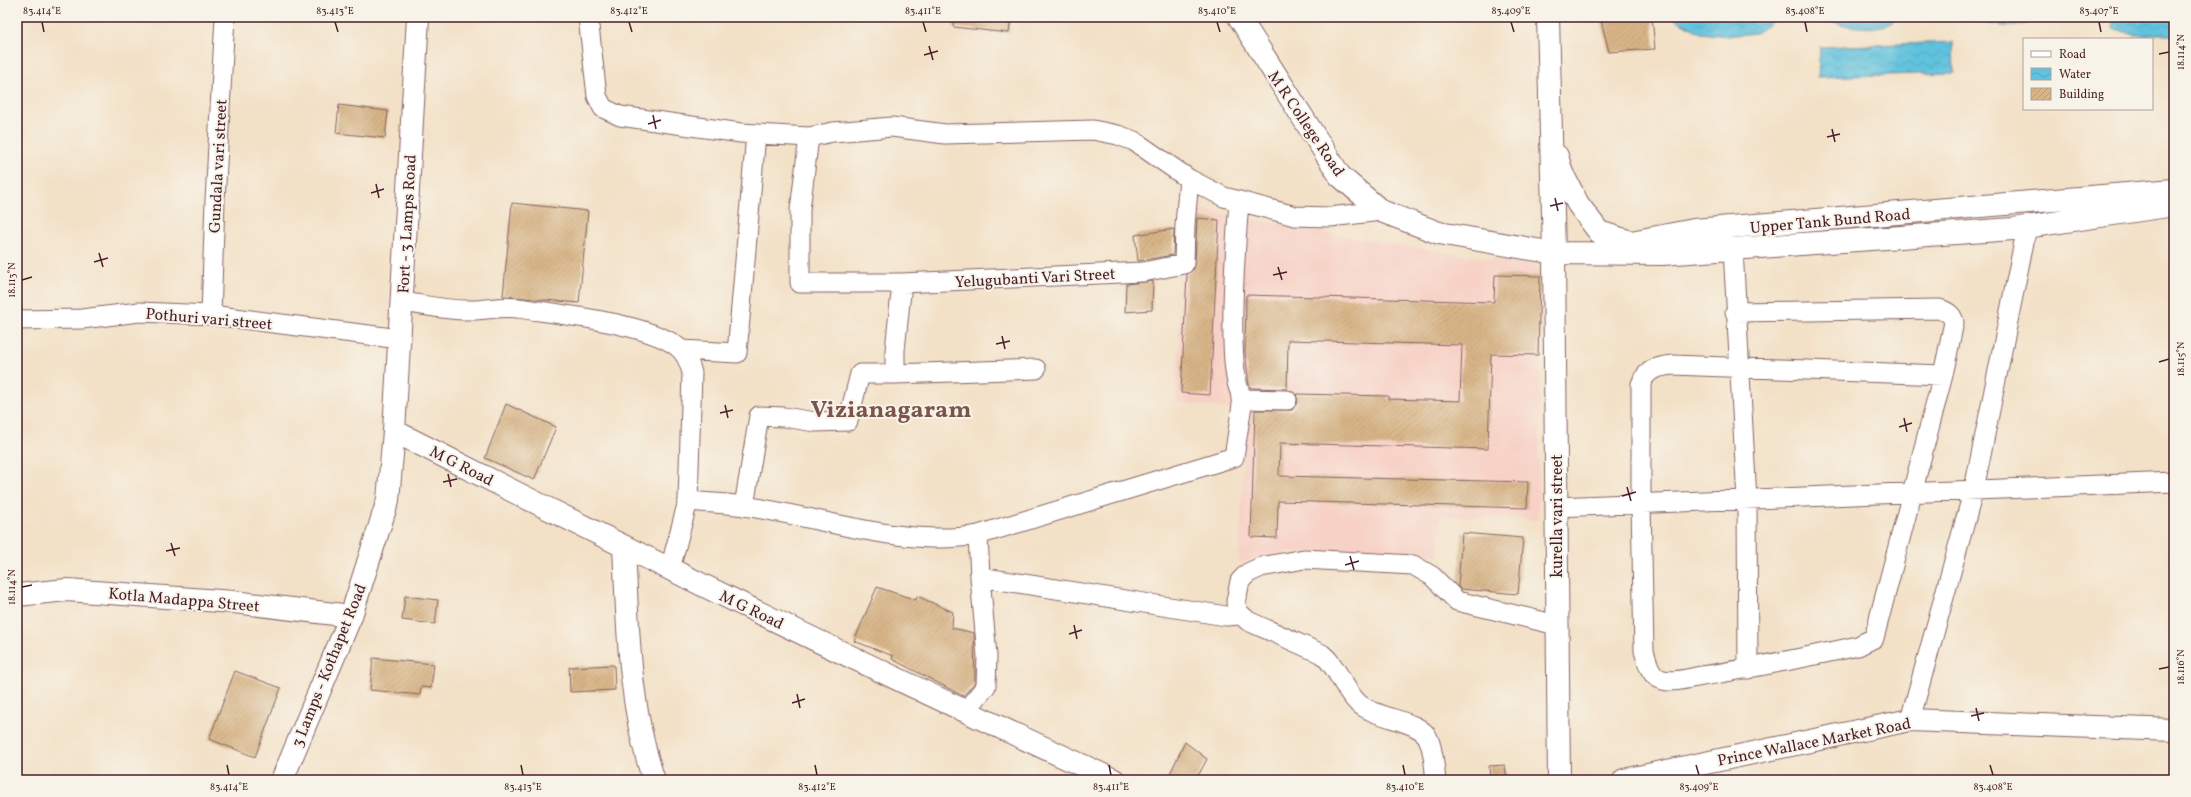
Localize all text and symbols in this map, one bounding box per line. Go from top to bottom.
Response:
text: 83.414°E [23,4,61,18]
text: 83.413°E [316,4,354,18]
text: 83.412°E [610,4,648,18]
text: 83.411°E [905,4,941,18]
text: 83.410°E [1198,4,1236,18]
text: 83.409°E [1491,4,1531,18]
text: 83.408°E [1785,4,1825,18]
text: 83.407°E [2080,4,2118,18]
text: 18.114°N [2174,33,2188,70]
legend [2023,38,2153,110]
text: Road [2059,47,2086,63]
street label: M R College Road [1262,67,1349,181]
text: Water [2059,67,2091,83]
text: Building [2059,87,2104,103]
street label: Gundala vari street [205,98,234,234]
street label: Fort - 3 Lamps Road [393,154,423,294]
street label: Upper Tank Bund Road [1749,204,1911,240]
text: 18.113°N [5,262,19,298]
street label: Yelugubanti Vari Street [954,264,1116,294]
street label: Pothuri vari street [145,303,273,337]
text: 18.115°N [2174,341,2188,377]
district label: Vizianagaram [811,394,971,428]
street label: M G Road [425,441,497,492]
street label: kurella vari street [1547,454,1569,578]
text: 18.114°N [5,568,19,605]
street label: 3 Lamps - Kothapet Road [287,581,373,751]
street label: Kotla Madappa Street [107,583,261,619]
street label: M G Road [715,586,787,636]
text: 18.116°N [2174,649,2188,685]
street label: Prince Wallace Market Road [1716,713,1913,773]
text: 83.414°E [210,780,248,794]
text: 83.413°E [504,780,542,794]
text: 83.412°E [798,780,836,794]
text: 83.411°E [1093,780,1129,794]
text: 83.410°E [1386,780,1424,794]
text: 83.409°E [1679,780,1719,794]
text: 83.408°E [1973,780,2013,794]

